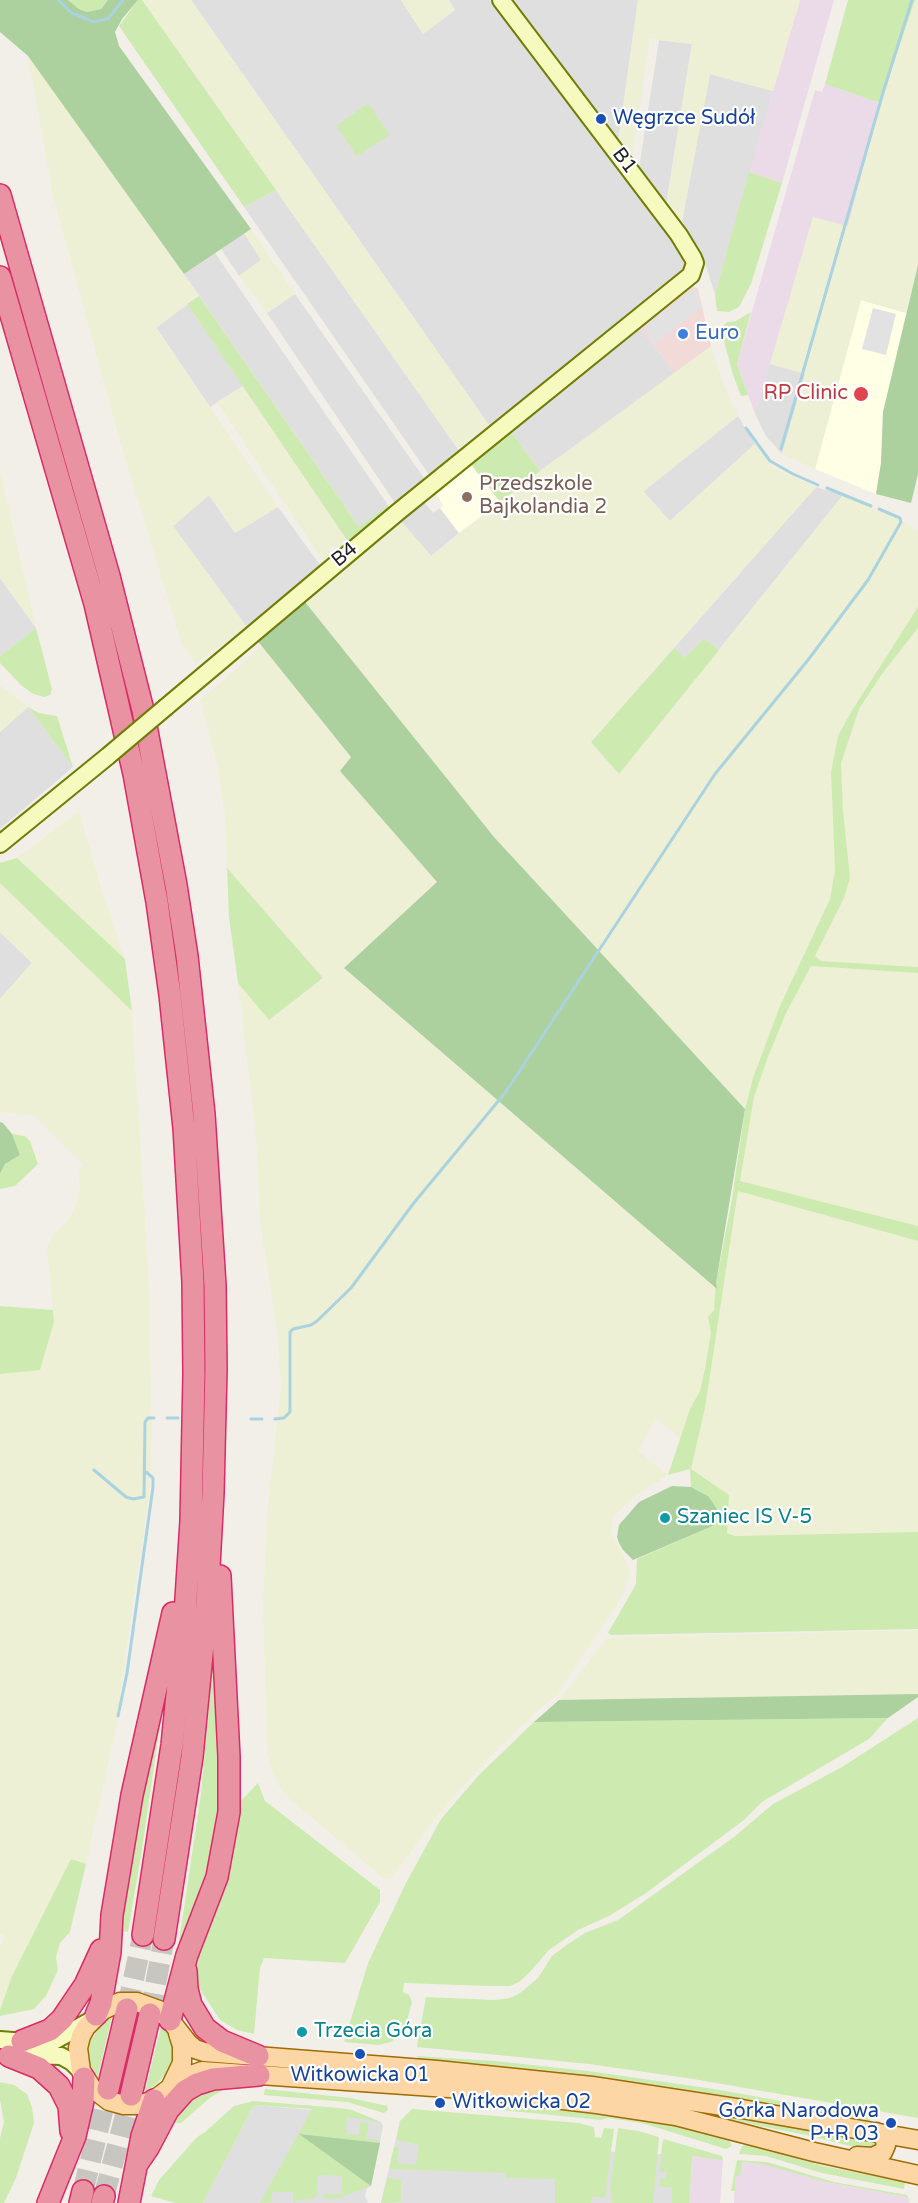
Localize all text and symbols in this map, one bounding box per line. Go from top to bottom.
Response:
place label: Węgrzce Sudół [613,107,755,131]
marker: Węgrzce Sudół [594,112,608,126]
street label: B1 [606,143,642,179]
place label: Euro [695,322,739,346]
marker: Euro [676,327,690,341]
place label: RP Clinic [763,382,848,406]
marker: RP Clinic [852,385,870,403]
place label: Przedszkole Bajkolandia 2 [479,473,607,520]
marker: Przedszkole Bajkolandia 2 [460,490,474,504]
street label: B4 [327,537,363,573]
place label: Szaniec IS V-5 [677,1506,812,1530]
marker: Szaniec IS V-5 [658,1511,672,1525]
place label: Trzecia Góra [314,2020,432,2044]
marker: Trzecia Góra [295,2025,309,2039]
marker: Witkowicka 01 [353,2047,367,2061]
place label: Witkowicka 01 [290,2064,430,2088]
place label: Witkowicka 02 [452,2091,591,2115]
marker: Witkowicka 02 [433,2096,447,2110]
place label: Górka Narodowa P+R 03 [718,2100,879,2147]
marker: Górka Narodowa P+R 03 [884,2116,898,2130]

